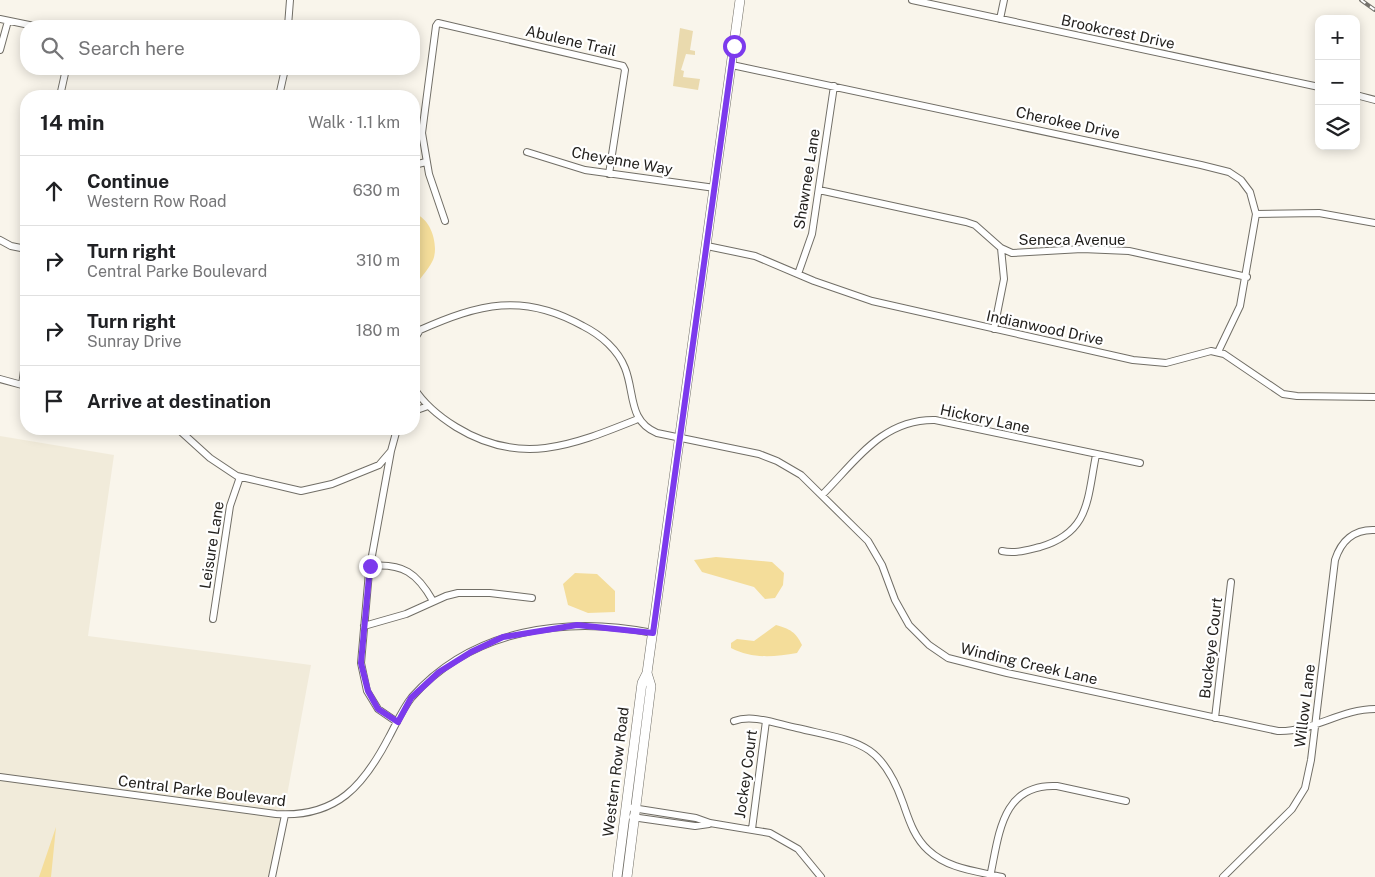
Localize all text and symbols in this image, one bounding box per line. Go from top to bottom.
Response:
street label: Brookcrest Drive [1060,11,1177,52]
map controls [1315,15,1360,150]
button: + [1315,15,1360,60]
search box [20,20,420,75]
street label: Abulene Trail [524,22,618,59]
icon: search [38,34,66,62]
route start [723,35,746,58]
text: Search here [78,37,185,59]
button: − [1315,60,1360,105]
street label: Cherokee Drive [1014,103,1122,142]
button: layers [1315,105,1360,150]
text: 14 min [40,110,104,135]
text: Walk · 1.1 km [308,113,400,132]
street label: Shawnee Lane [790,127,823,230]
street label: Cheyenne Way [570,143,674,178]
text: Continue [87,170,169,192]
icon: ahead [40,177,68,205]
text: 630 m [353,181,400,200]
text: Western Row Road [87,192,227,211]
street label: Seneca Avenue [1018,231,1126,248]
text: Turn right [87,240,176,262]
icon: right [40,247,68,275]
text: 310 m [356,251,400,270]
text: Central Parke Boulevard [87,262,267,281]
street label: Indianwood Drive [985,307,1105,348]
text: Turn right [87,310,176,332]
icon: right [40,317,68,345]
text: 180 m [356,321,400,340]
text: Sunray Drive [87,332,182,351]
icon: arrive [40,387,68,415]
text: Arrive at destination [87,390,271,412]
street label: Hickory Lane [939,401,1032,436]
street label: Leisure Lane [196,500,227,590]
route end [359,555,382,578]
street label: Buckeye Court [1196,596,1225,700]
street label: Winding Creek Lane [959,639,1099,688]
street label: Willow Lane [1291,663,1318,749]
street label: Western Row Road [599,706,632,838]
street label: Jockey Court [731,728,760,819]
street label: Central Parke Boulevard [117,772,287,809]

